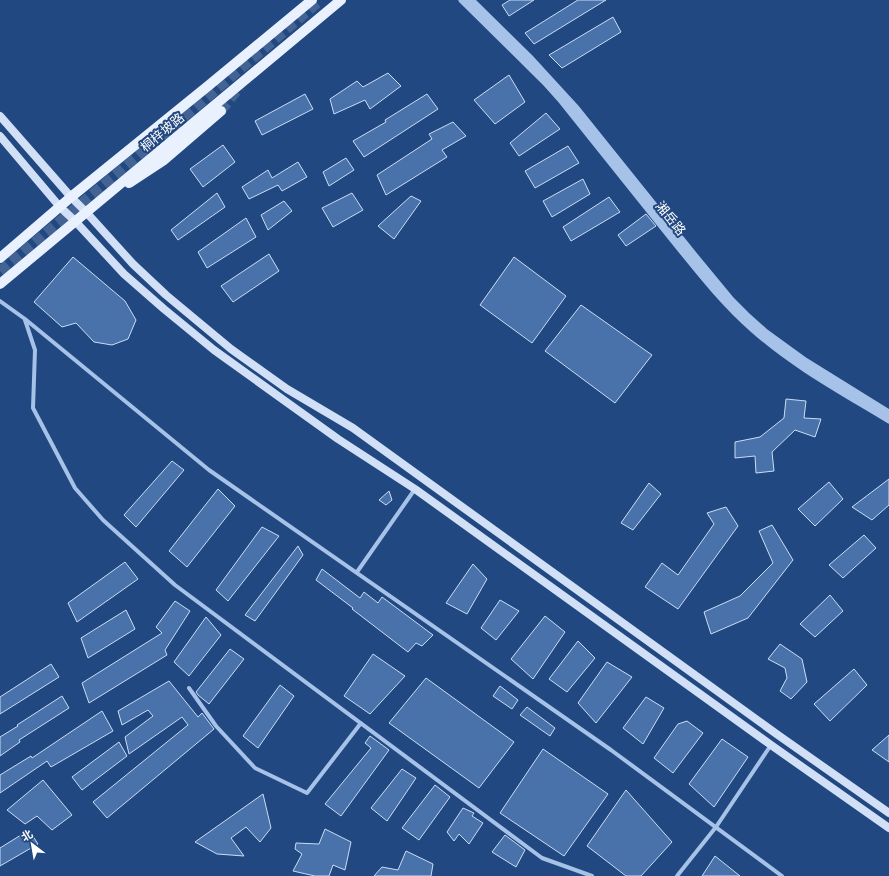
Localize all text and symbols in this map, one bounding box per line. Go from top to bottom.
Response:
street label: 桐梓坡路 [137,109,188,156]
street label: 湘岳路 [652,198,689,239]
north arrow [12,824,52,864]
text: 北 [19,827,35,844]

